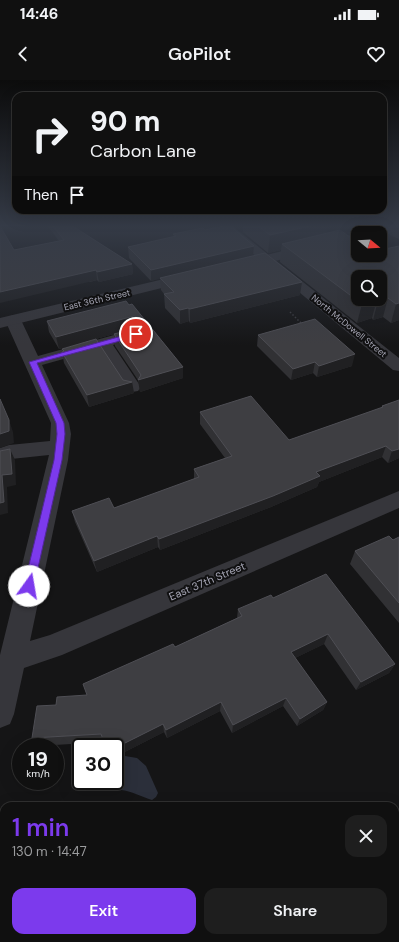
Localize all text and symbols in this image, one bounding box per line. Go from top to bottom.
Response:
text: 14:46 [20,4,58,24]
text: GoPilot [168,42,231,66]
icon: back [12,43,34,65]
icon: heart [365,43,387,65]
text: 90 m [90,103,160,140]
icon: right [24,108,76,160]
text: Carbon Lane [90,139,196,163]
icon: arrive [66,184,88,206]
text: Then [24,185,58,205]
north arrow [351,226,387,262]
map controls [351,226,387,306]
button: search [351,270,387,306]
street label: East 36th Street [63,286,132,313]
street label: North McDowell Street [309,292,390,360]
pin [119,317,153,351]
icon: arrive [125,323,147,345]
street label: East 37th Street [167,559,247,603]
position arrow [8,565,50,607]
speed limit sign: 30 [72,738,124,790]
text: 19 [28,746,48,772]
text: km/h [26,767,50,780]
text: 1 min [12,812,69,843]
button: close [345,815,387,857]
text: 130 m · 14:47 [12,843,87,860]
button: Exit [12,888,196,934]
button: Share [204,888,387,934]

